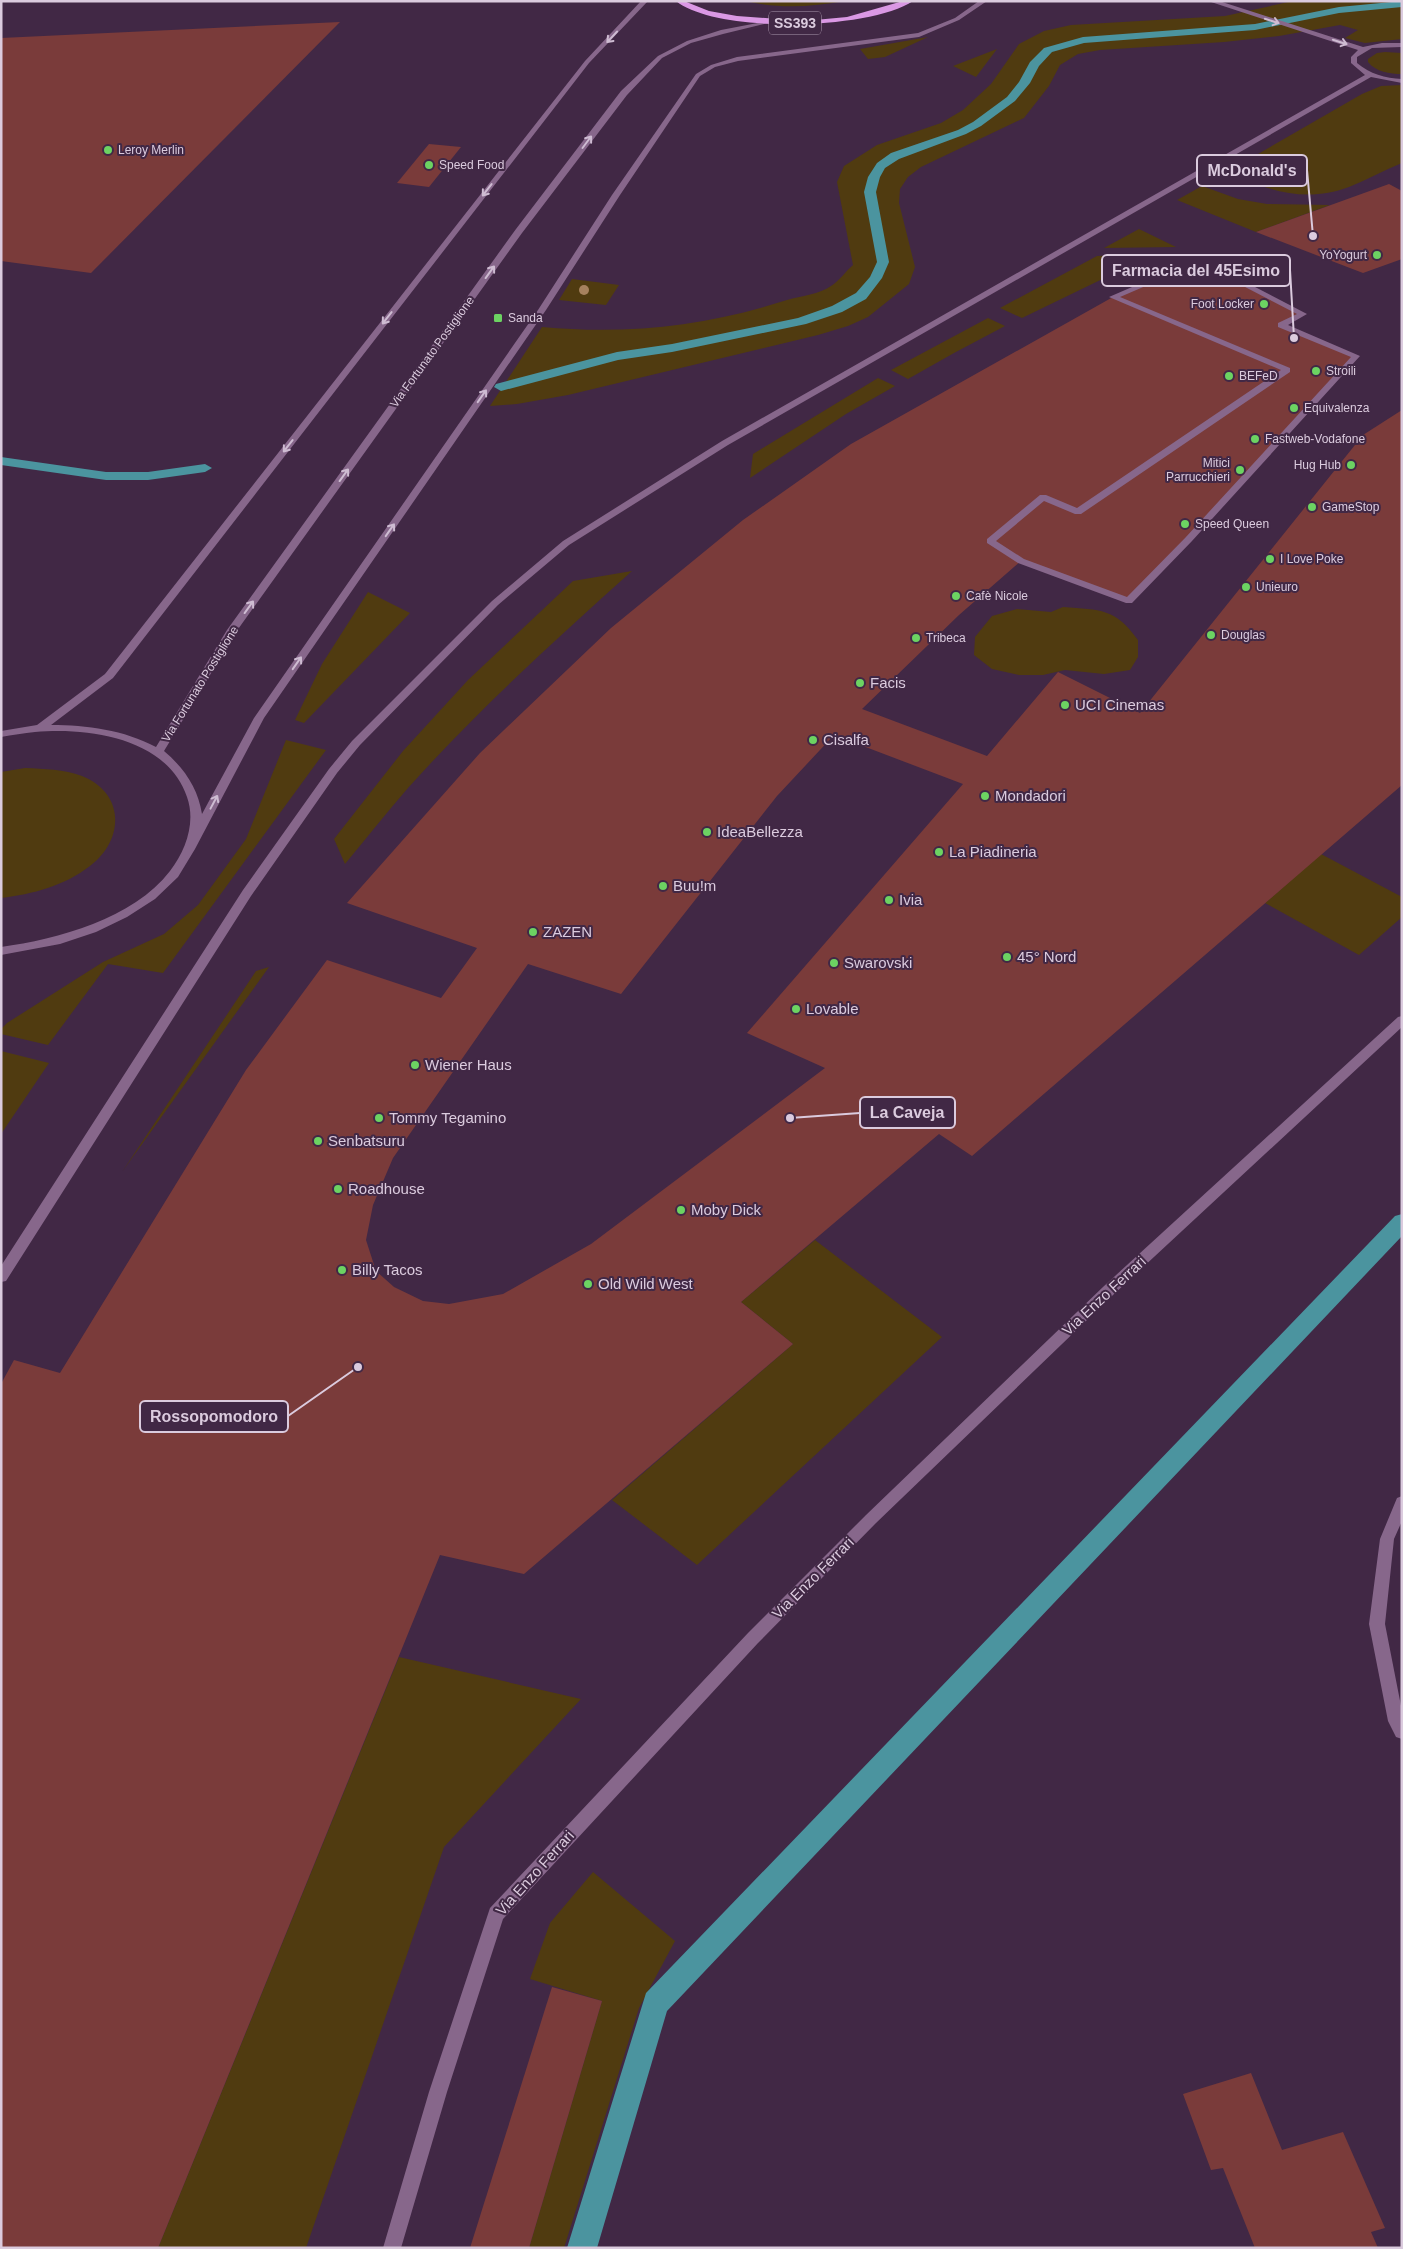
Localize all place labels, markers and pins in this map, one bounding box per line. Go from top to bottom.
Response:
place label: Leroy Merlin [118,143,184,157]
marker: Leroy Merlin [102,144,114,156]
callout: McDonald's [1197,155,1307,186]
place label: Speed Food [439,158,504,172]
marker: Speed Food [423,159,435,171]
place label: YoYogurt [1319,248,1368,262]
marker: YoYogurt [1371,249,1383,261]
callout: Farmacia del 45Esimo [1102,255,1290,286]
place label: Foot Locker [1191,297,1254,311]
marker: Foot Locker [1258,298,1270,310]
place label: Sanda [508,311,543,325]
marker: Sanda [492,312,504,324]
place label: Stroili [1326,364,1356,378]
marker: Stroili [1310,365,1322,377]
place label: BEFeD [1239,369,1278,383]
marker: BEFeD [1223,370,1235,382]
place label: Equivalenza [1304,401,1370,415]
marker: Equivalenza [1288,402,1300,414]
place label: Fastweb-Vodafone [1265,432,1365,446]
marker: Fastweb-Vodafone [1249,433,1261,445]
place label: Mitici Parrucchieri [1166,456,1230,484]
place label: Hug Hub [1294,458,1341,472]
marker: Hug Hub [1345,459,1357,471]
marker: Mitici Parrucchieri [1234,464,1246,476]
place label: GameStop [1322,500,1380,514]
marker: GameStop [1306,501,1318,513]
place label: Speed Queen [1195,517,1269,531]
marker: Speed Queen [1179,518,1191,530]
place label: I Love Poke [1280,552,1344,566]
marker: I Love Poke [1264,553,1276,565]
place label: Unieuro [1256,580,1298,594]
marker: Unieuro [1240,581,1252,593]
place label: Cafè Nicole [966,589,1028,603]
marker: Cafè Nicole [950,590,962,602]
place label: Douglas [1221,628,1265,642]
marker: Douglas [1205,629,1217,641]
place label: Tribeca [926,631,966,645]
marker: Tribeca [910,632,922,644]
place label: Facis [870,674,906,691]
marker: Facis [854,677,866,689]
place label: UCI Cinemas [1075,696,1164,713]
marker: UCI Cinemas [1059,699,1071,711]
place label: Cisalfa [823,731,870,748]
marker: Cisalfa [807,734,819,746]
place label: Mondadori [995,787,1066,804]
marker: Mondadori [979,790,991,802]
place label: IdeaBellezza [717,823,804,840]
marker: IdeaBellezza [701,826,713,838]
place label: La Piadineria [949,843,1037,860]
marker: La Piadineria [933,846,945,858]
place label: Buu!m [673,877,716,894]
marker: Buu!m [657,880,669,892]
place label: Ivia [899,891,923,908]
marker: Ivia [883,894,895,906]
place label: ZAZEN [543,923,592,940]
marker: ZAZEN [527,926,539,938]
place label: 45° Nord [1017,948,1076,965]
marker: 45° Nord [1001,951,1013,963]
place label: Swarovski [844,954,912,971]
marker: Swarovski [828,957,840,969]
place label: Lovable [806,1000,859,1017]
marker: Lovable [790,1003,802,1015]
place label: Wiener Haus [425,1056,512,1073]
marker: Wiener Haus [409,1059,421,1071]
callout: La Caveja [860,1097,955,1128]
place label: Tommy Tegamino [389,1109,506,1126]
marker: Tommy Tegamino [373,1112,385,1124]
place label: Senbatsuru [328,1132,405,1149]
marker: Senbatsuru [312,1135,324,1147]
place label: Roadhouse [348,1180,425,1197]
marker: Roadhouse [332,1183,344,1195]
place label: Moby Dick [691,1201,762,1218]
marker: Moby Dick [675,1204,687,1216]
place label: Billy Tacos [352,1261,423,1278]
marker: Billy Tacos [336,1264,348,1276]
place label: Old Wild West [598,1275,694,1292]
marker: Old Wild West [582,1278,594,1290]
callout: Rossopomodoro [140,1401,288,1432]

